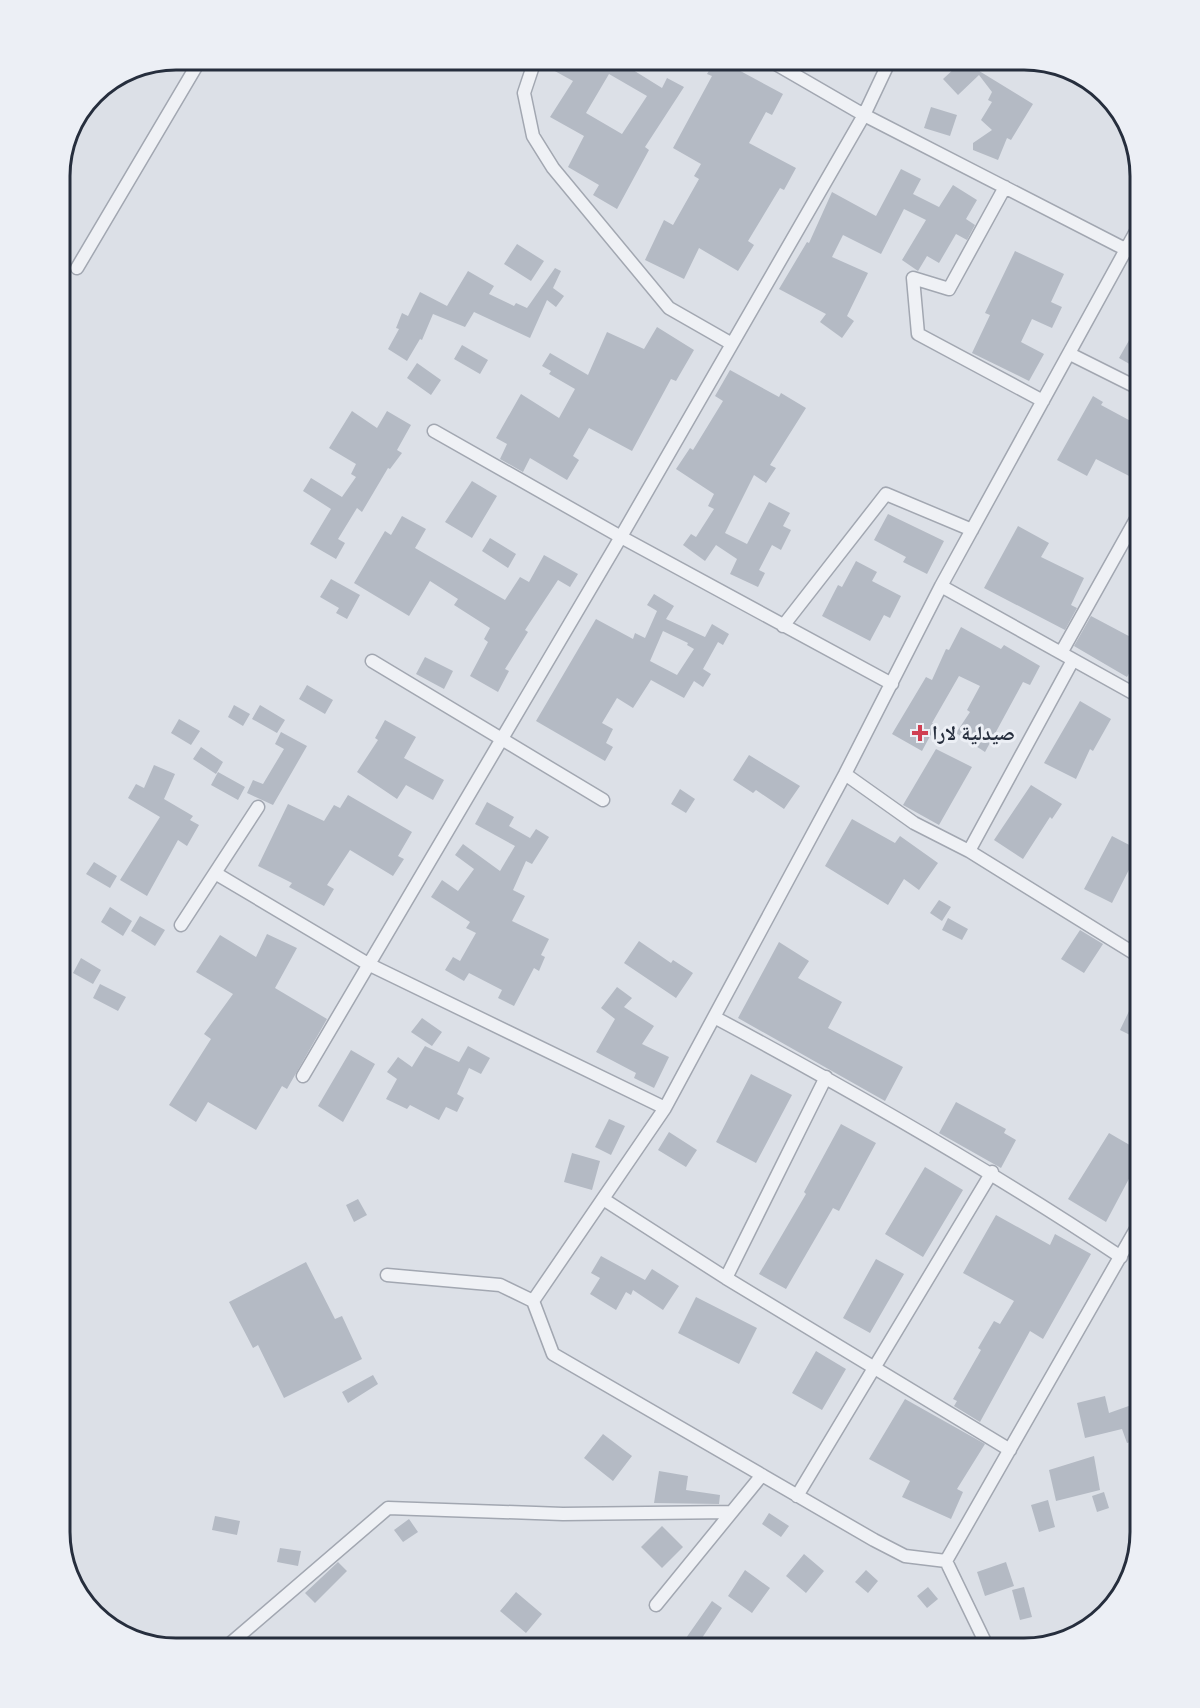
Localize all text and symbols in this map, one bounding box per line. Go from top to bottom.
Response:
place label: صيدلية لارا [932,722,1015,748]
marker: صيدلية لارا [913,726,927,740]

